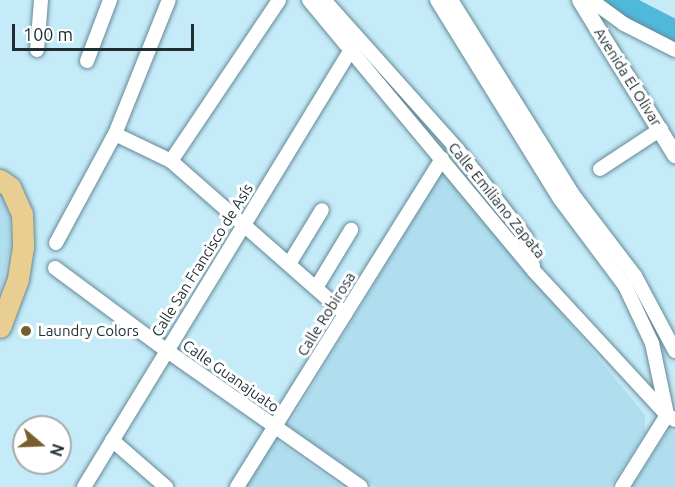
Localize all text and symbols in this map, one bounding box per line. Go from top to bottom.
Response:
scale bar [15,12,196,50]
text: 100 m [23,24,73,44]
street label: Avenida El Olivar [590,24,666,130]
street label: Calle Emiliano Zapata [445,138,549,262]
street label: Calle San Francisco de Asís [147,180,257,340]
street label: Calle Robirosa [293,269,359,359]
place label: Laundry Colors [38,322,139,340]
marker: Laundry Colors [19,324,33,338]
street label: Calle Guanajuato [179,336,283,416]
north arrow [12,415,72,475]
text: N [47,442,68,459]

